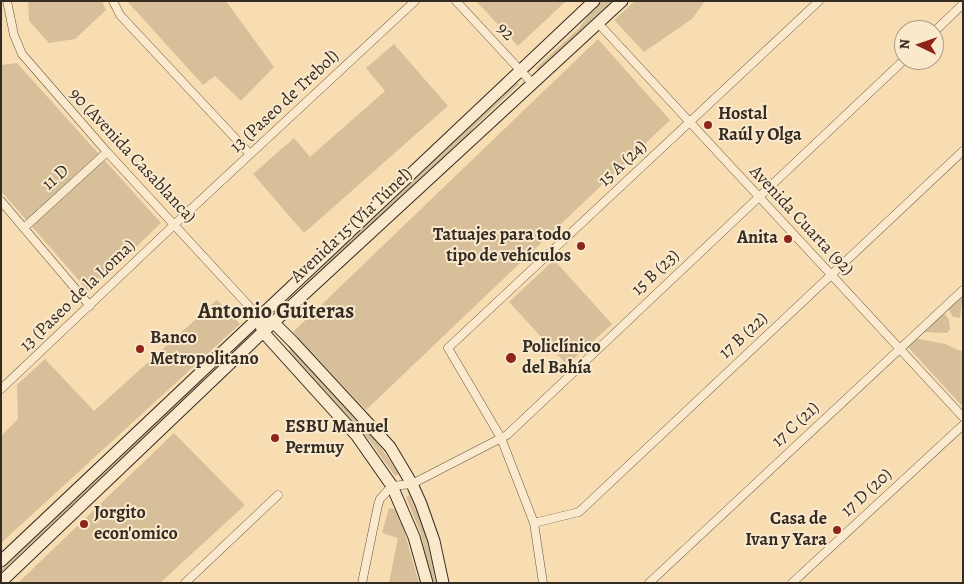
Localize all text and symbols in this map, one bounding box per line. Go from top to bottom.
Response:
street label: 92 [491,18,519,46]
north arrow [894,20,944,70]
text: N [895,39,914,50]
street label: 13 (Paseo de Trebol) [226,46,344,158]
street label: 90 (Avenida Casablanca) [64,84,200,228]
place label: Hostal Raúl y Olga [718,104,802,146]
marker: Hostal Raúl y Olga [702,119,714,131]
street label: 15 A (24) [594,136,652,192]
street label: 11 D [38,160,74,196]
street label: Avenida Cuarta (92) [744,161,858,281]
street label: Avenida 15 (Vía Túnel) [287,164,417,288]
place label: Tatuajes para todo tipo de vehículos [433,225,571,268]
place label: Anita [737,228,778,250]
marker: Anita [782,233,794,245]
street label: 13 (Paseo de la Loma) [16,235,140,357]
marker: Tatuajes para todo tipo de vehículos [575,240,587,252]
street label: 15 B (23) [628,245,684,301]
district label: Antonio Guiteras [198,300,354,326]
street label: 17 B (22) [715,308,773,364]
place label: Banco Metropolitano [150,328,259,370]
place label: Policlínico del Bahía [522,337,601,379]
marker: Banco Metropolitano [134,343,146,355]
marker: Policlínico del Bahía [504,351,518,365]
street label: 17 C (21) [768,398,824,452]
place label: ESBU Manuel Permuy [285,417,388,459]
marker: ESBU Manuel Permuy [269,432,281,444]
street label: 17 D (20) [837,464,897,522]
place label: Jorgito econ'omico [94,503,178,546]
place label: Casa de Ivan y Yara [745,509,827,552]
marker: Jorgito econ'omico [78,518,90,530]
marker: Casa de Ivan y Yara [831,524,843,536]

